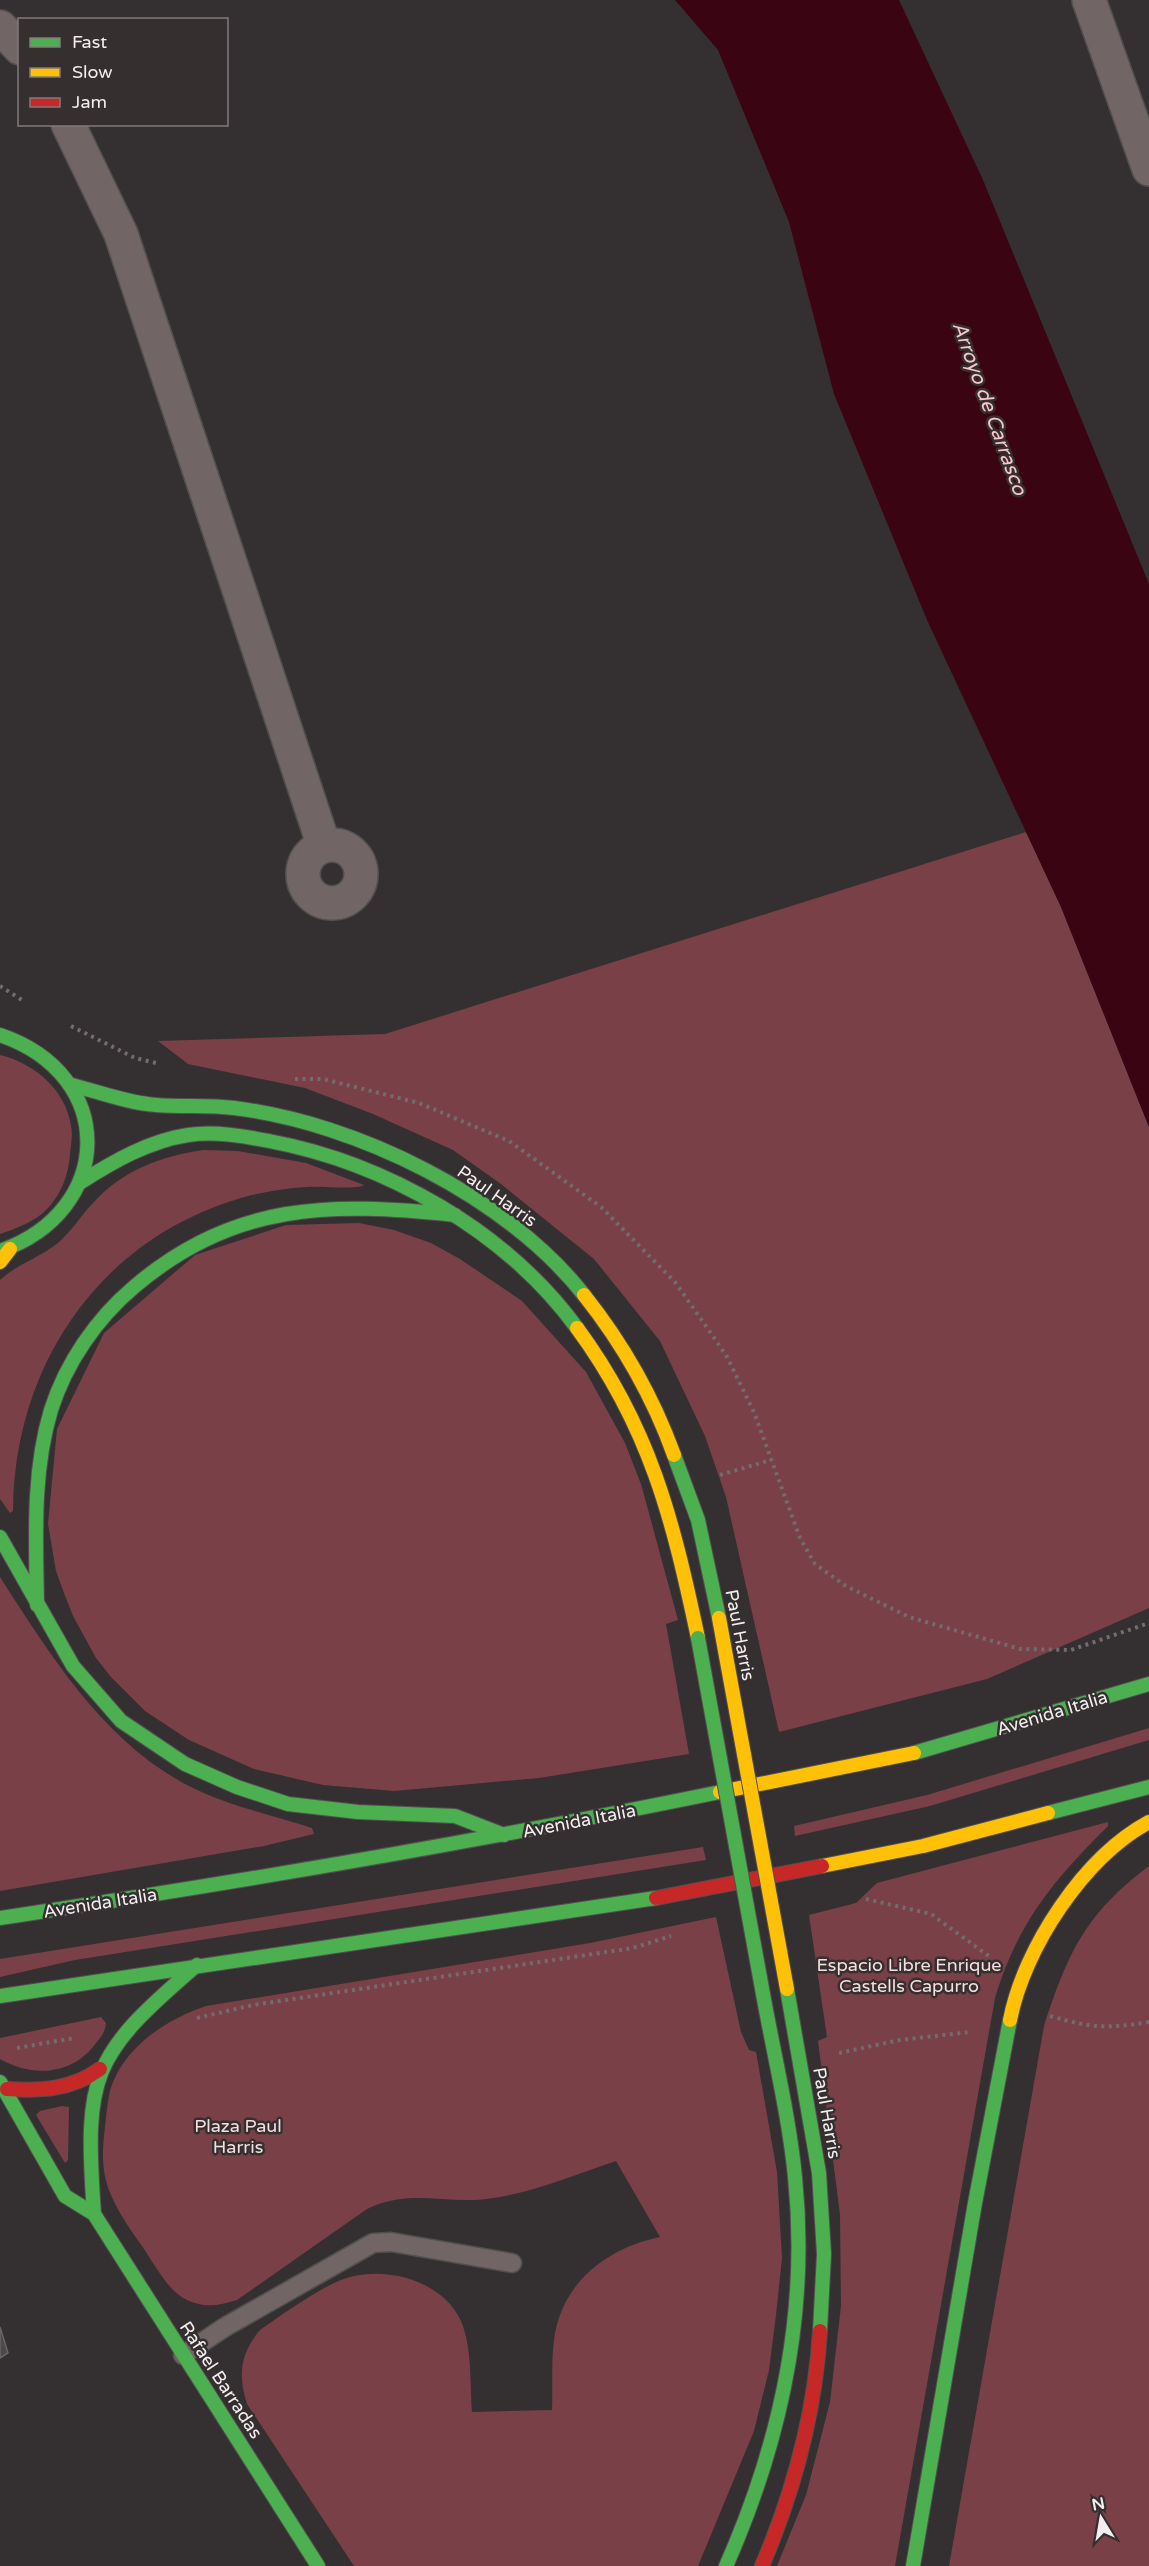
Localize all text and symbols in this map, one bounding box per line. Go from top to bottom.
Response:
legend [18,18,228,126]
text: Fast [72,31,107,53]
text: Slow [72,61,113,83]
text: Jam [72,91,107,113]
water label: Arroyo de Carrasco [946,318,1032,499]
street label: Paul Harris [453,1160,541,1232]
street label: Paul Harris [720,1588,760,1682]
street label: Avenida Italia [994,1686,1110,1740]
street label: Avenida Italia [520,1799,638,1843]
street label: Avenida Italia [41,1883,159,1923]
park label: Espacio Libre Enrique Castells Capurro [816,1954,1002,1997]
street label: Paul Harris [808,2066,846,2160]
park label: Plaza Paul Harris [194,2115,282,2158]
street label: Rafael Barradas [175,2317,267,2443]
north arrow [1071,2488,1131,2548]
text: N [1090,2493,1107,2515]

